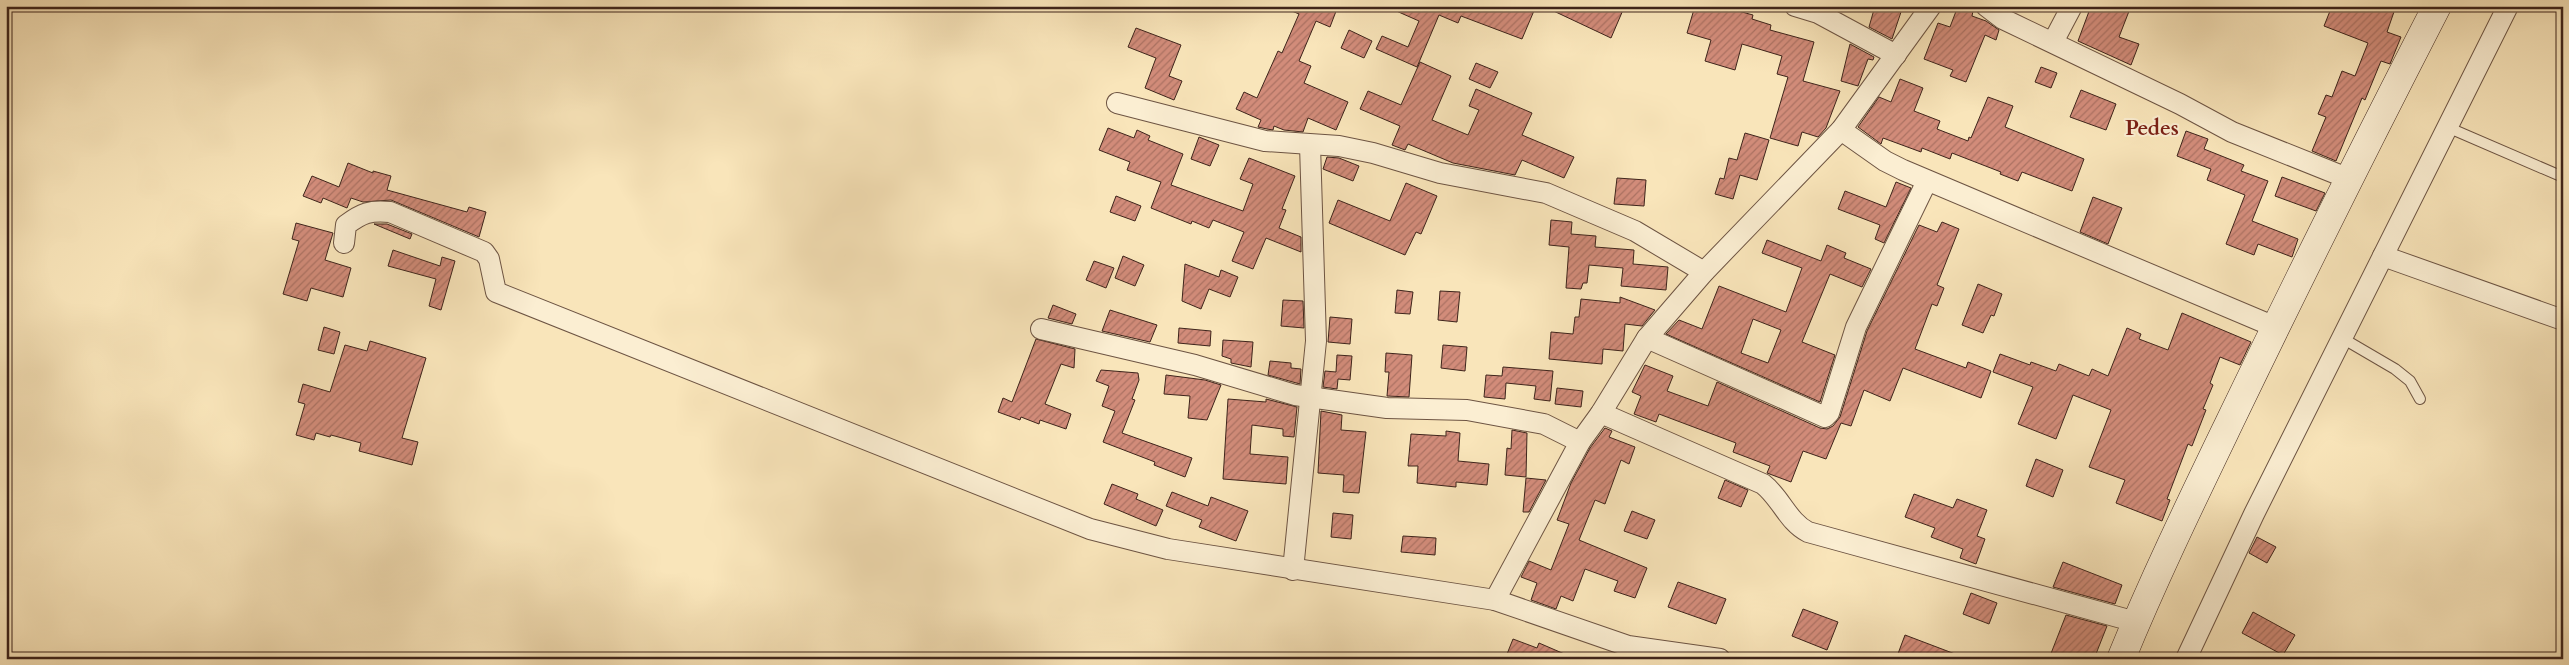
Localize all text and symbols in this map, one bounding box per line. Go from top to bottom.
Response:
district label: Pedes [2125,113,2179,143]

